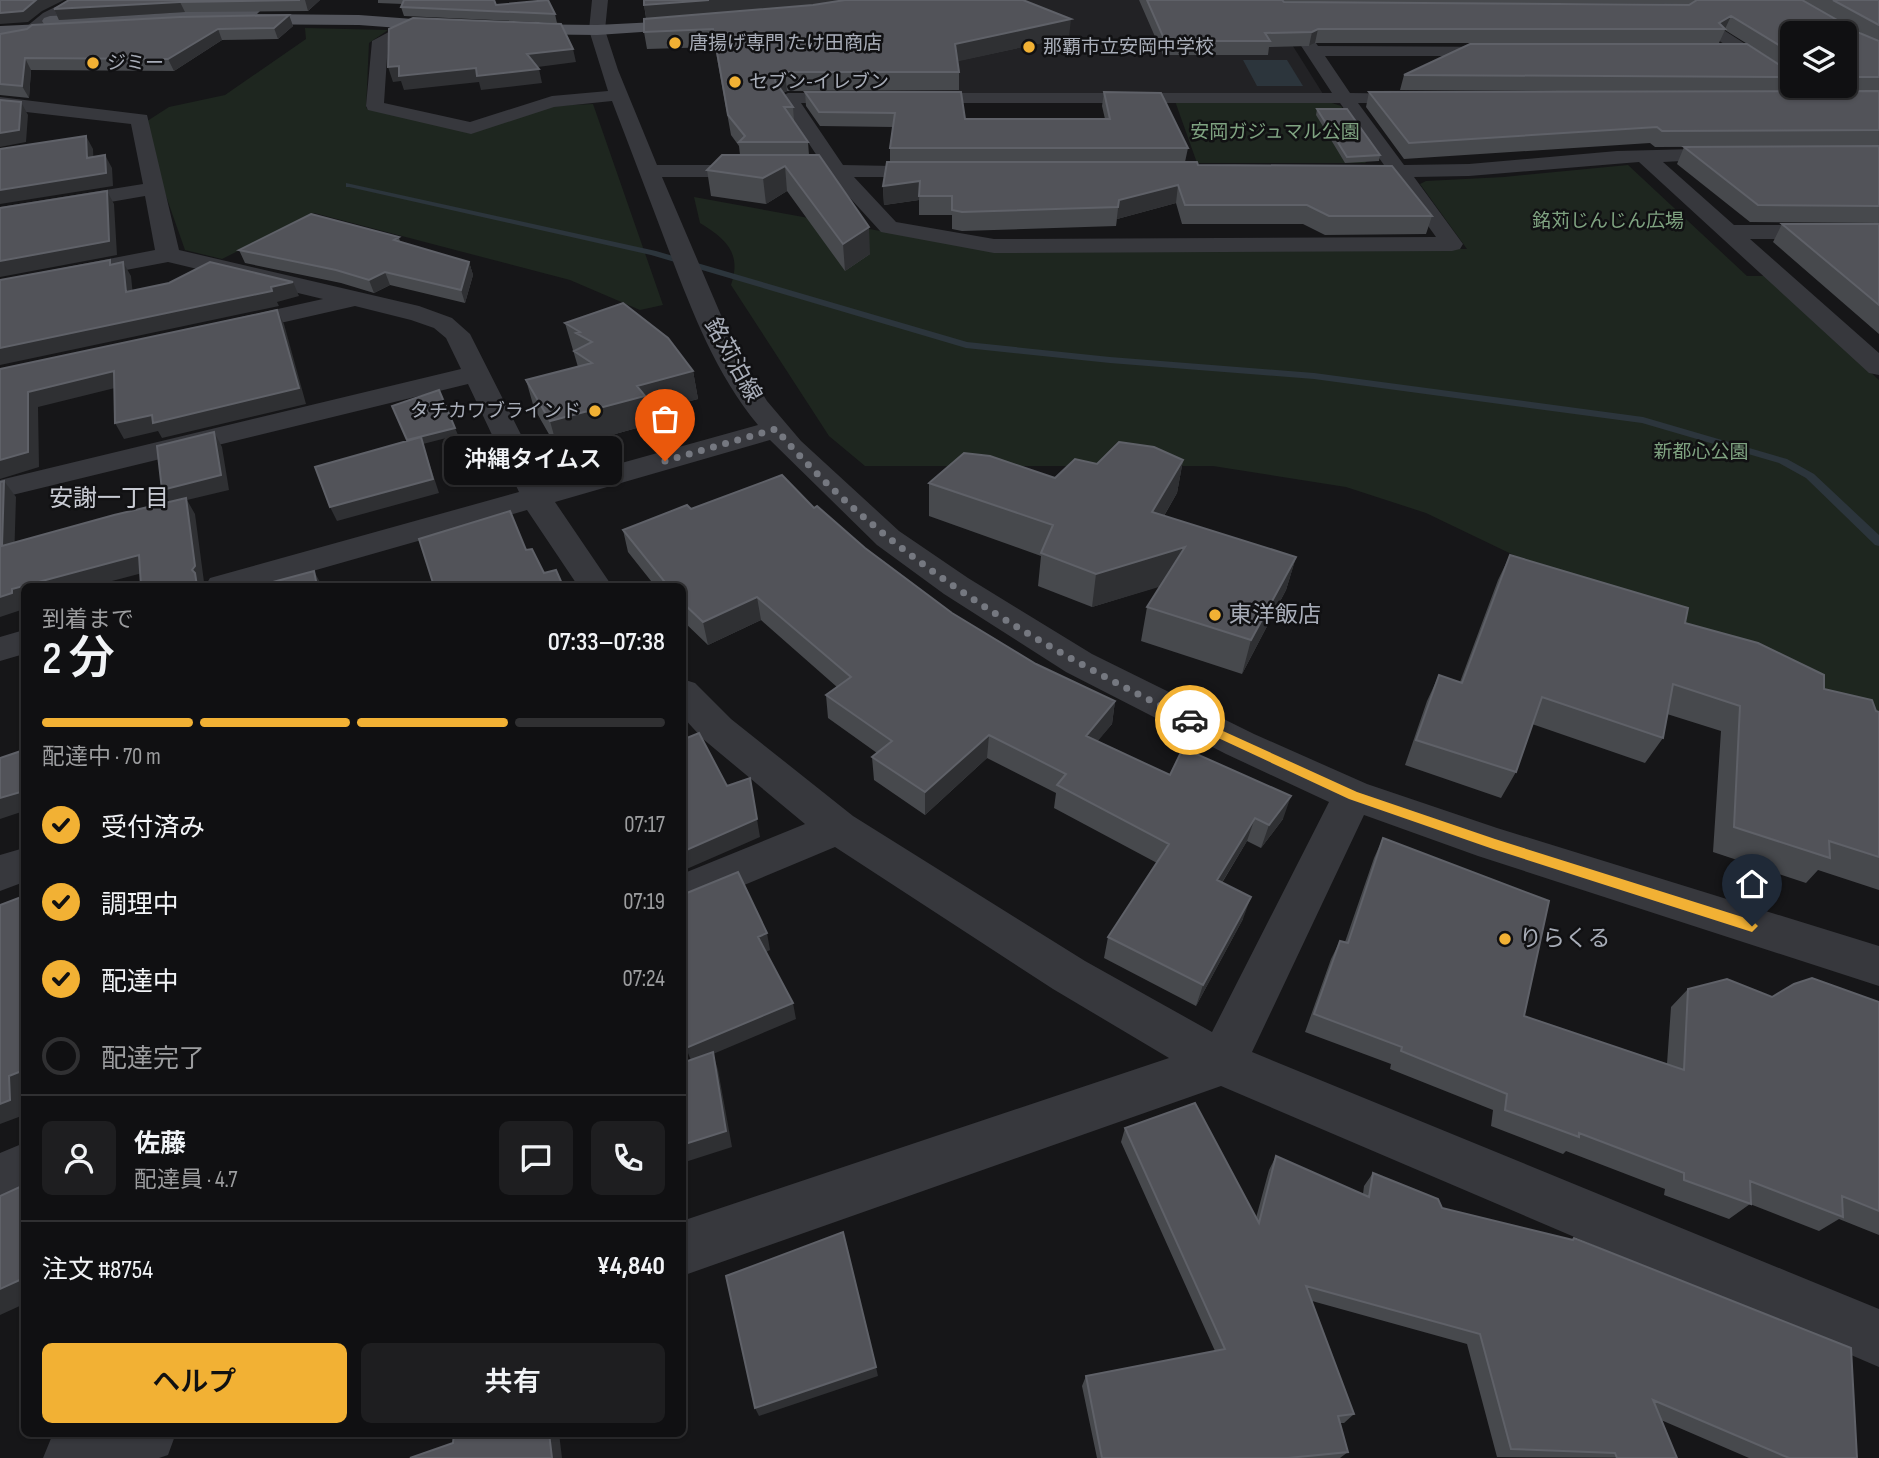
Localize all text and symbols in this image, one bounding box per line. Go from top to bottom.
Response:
map controls [1780,21,1857,98]
button: layers [1780,21,1857,98]
place label: 唐揚げ専門 たけ田商店 [689,32,882,55]
marker: 唐揚げ専門 たけ田商店 [667,35,683,51]
place label: 那覇市立安岡中学校 [1043,36,1214,59]
marker: 那覇市立安岡中学校 [1021,39,1037,55]
place label: ジミー [107,52,164,75]
marker: ジミー [85,55,101,71]
place label: セブン-イレブン [749,71,889,94]
marker: セブン-イレブン [727,74,743,90]
park label: 安岡ガジュマル公園 [1190,121,1360,144]
park label: 銘苅じんじん広場 [1532,210,1684,233]
street label: 銘苅泊線 [698,313,768,407]
pin [635,389,695,461]
place label: タチカワブラインド [410,400,581,423]
icon: bag [646,400,684,438]
marker: タチカワブラインド [587,403,603,419]
callout: 沖縄タイムス [444,436,623,486]
park label: 新都心公園 [1653,441,1749,464]
text: 沖縄タイムス [464,446,602,474]
district label: 安謝一丁目 [49,484,169,513]
place label: 東洋飯店 [1229,601,1321,629]
text: 到着まで [42,606,134,634]
marker: 東洋飯店 [1207,607,1223,623]
text: 07:33–07:38 [548,627,665,658]
text: 2 分 [42,632,115,687]
courier [1155,685,1225,755]
icon: car [1171,701,1209,739]
text: 配達中 · 70 m [42,743,161,771]
icon: check [42,806,80,844]
text: 07:17 [624,811,665,839]
text: 受付済み [101,813,205,844]
pin [1722,854,1782,926]
icon: home [1733,865,1771,903]
icon: check [42,883,80,921]
text: 07:19 [623,888,665,916]
text: 調理中 [101,890,179,921]
place label: りらくる [1519,925,1611,953]
marker: りらくる [1497,931,1513,947]
icon: check [42,960,80,998]
text: 07:24 [622,965,665,993]
text: 配達中 [101,967,179,998]
text: 配達完了 [101,1044,205,1075]
button: person [42,1121,116,1195]
button: chat [499,1121,573,1195]
button: phone [591,1121,665,1195]
text: 佐藤 [134,1129,186,1160]
text: 配達員 · 4.7 [134,1166,237,1194]
text: ¥4,840 [597,1251,665,1282]
text: 注文 #8754 [42,1255,153,1286]
button: ヘルプ [42,1343,347,1423]
button: 共有 [361,1343,665,1423]

